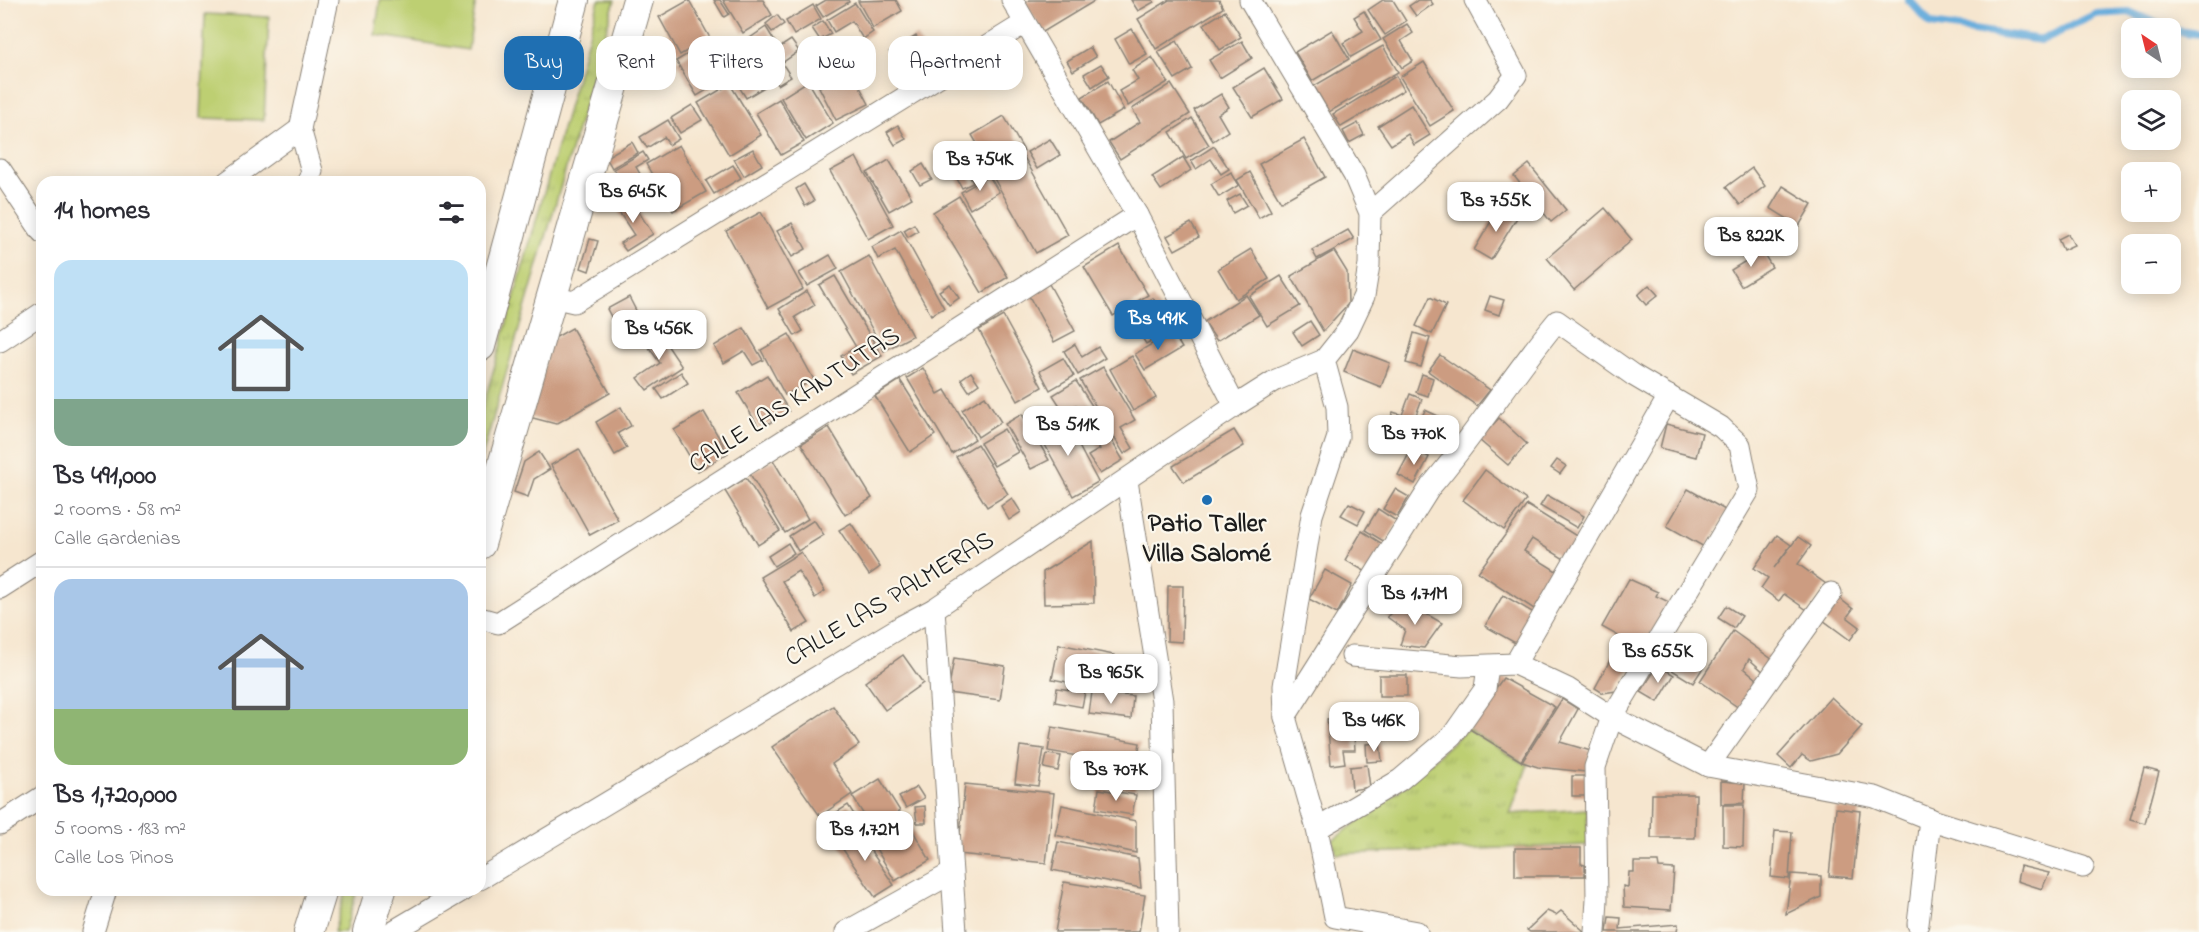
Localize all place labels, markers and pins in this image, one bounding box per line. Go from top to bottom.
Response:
pin: Bs 754K [925,141,1035,192]
pin: Bs 645K [578,173,688,224]
pin: Bs 755K [1441,182,1551,233]
pin: Bs 822K [1696,217,1806,268]
pin: Bs 491K [1103,300,1213,351]
pin: Bs 456K [604,310,714,361]
pin: Bs 511K [1013,406,1123,457]
pin: Bs 770K [1359,415,1469,466]
marker: Patio Taller Villa Salomé [1200,493,1214,507]
place label: Patio Taller Villa Salomé [1142,506,1272,574]
pin: Bs 1.71M [1353,575,1477,626]
pin: Bs 655K [1603,633,1713,684]
pin: Bs 965K [1056,654,1166,705]
pin: Bs 416K [1319,702,1429,753]
pin: Bs 707K [1061,751,1171,802]
pin: Bs 1.72M [803,811,927,862]

